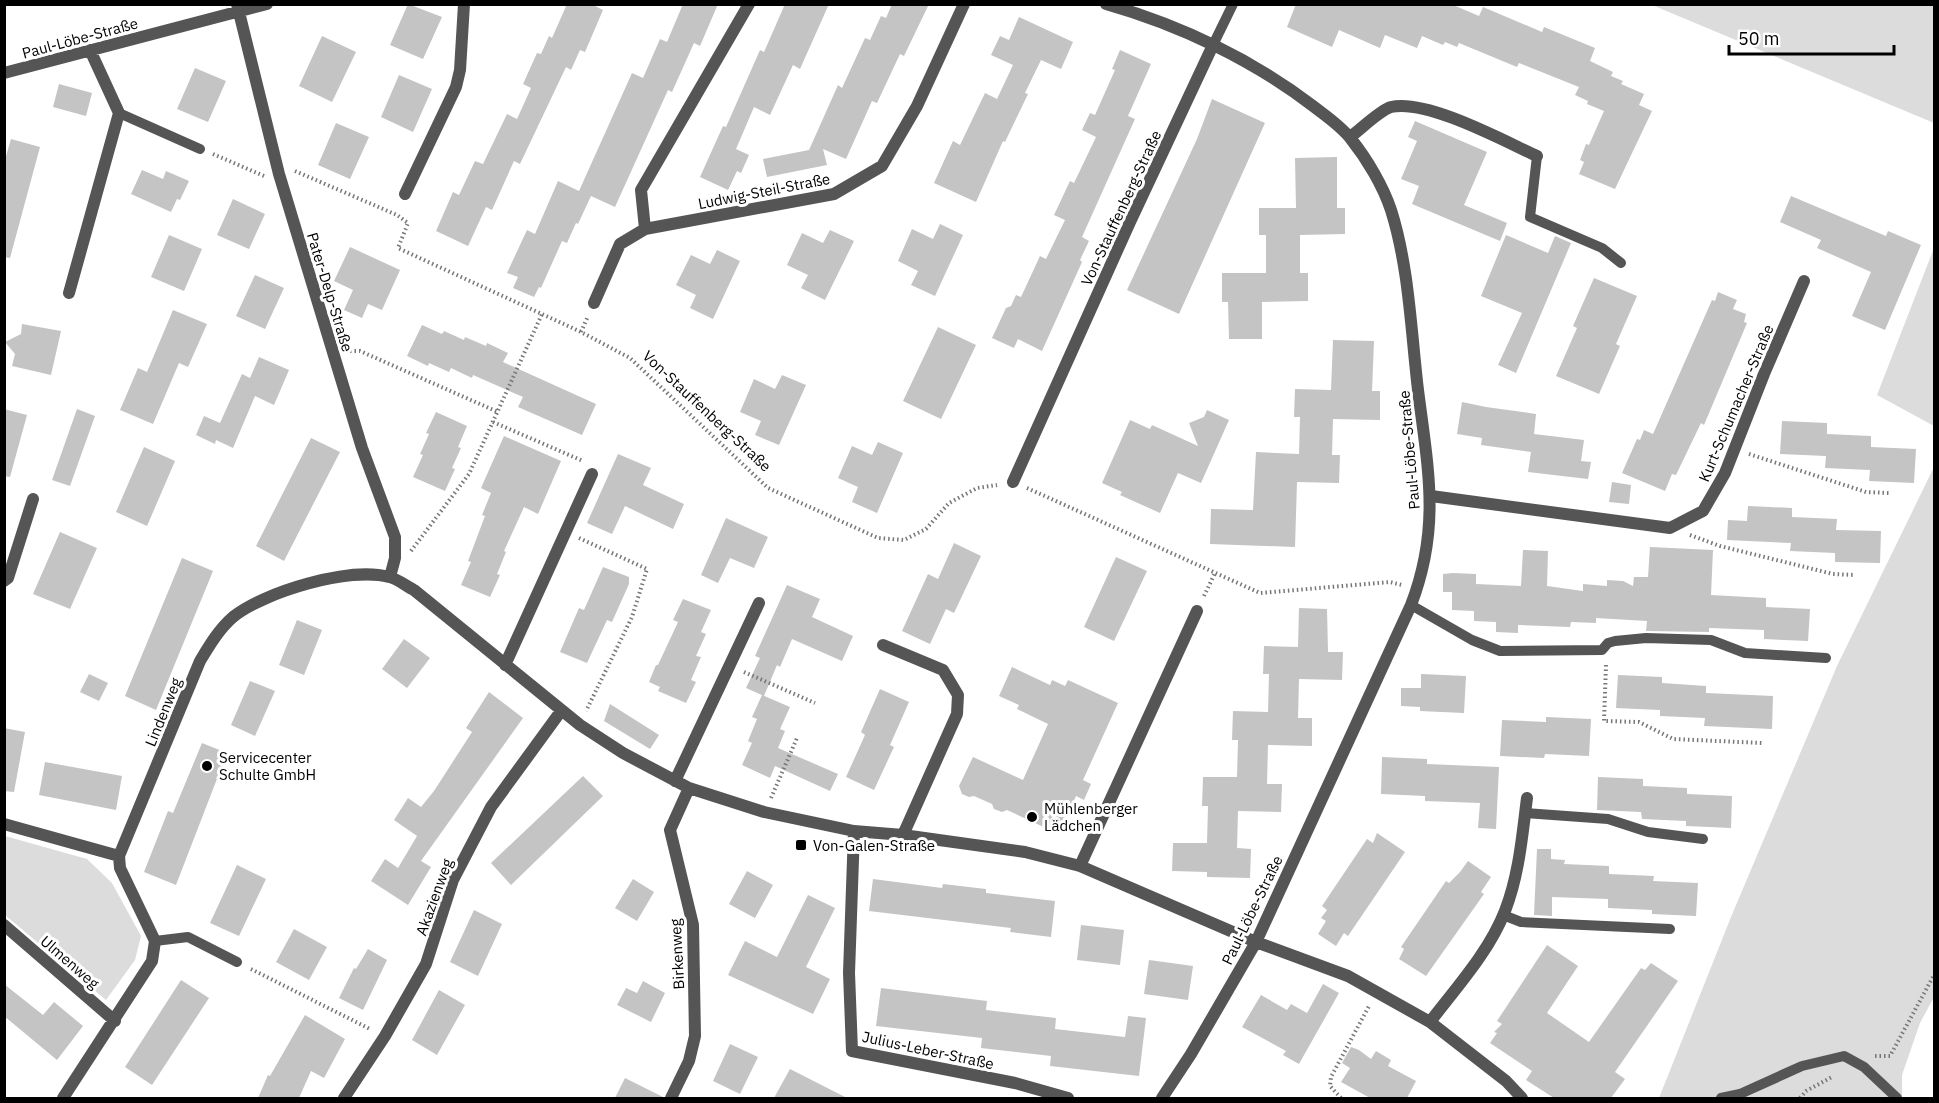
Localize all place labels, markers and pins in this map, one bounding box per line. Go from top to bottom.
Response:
place label: Servicecenter Schulte GmbH [219,748,316,784]
marker: Servicecenter Schulte GmbH [200,759,214,773]
place label: Mühlenberger Lädchen [1044,799,1138,835]
marker: Mühlenberger Lädchen [1025,810,1039,824]
place label: Von-Galen-Straße [813,836,935,855]
marker: Von-Galen-Straße [794,838,808,852]

